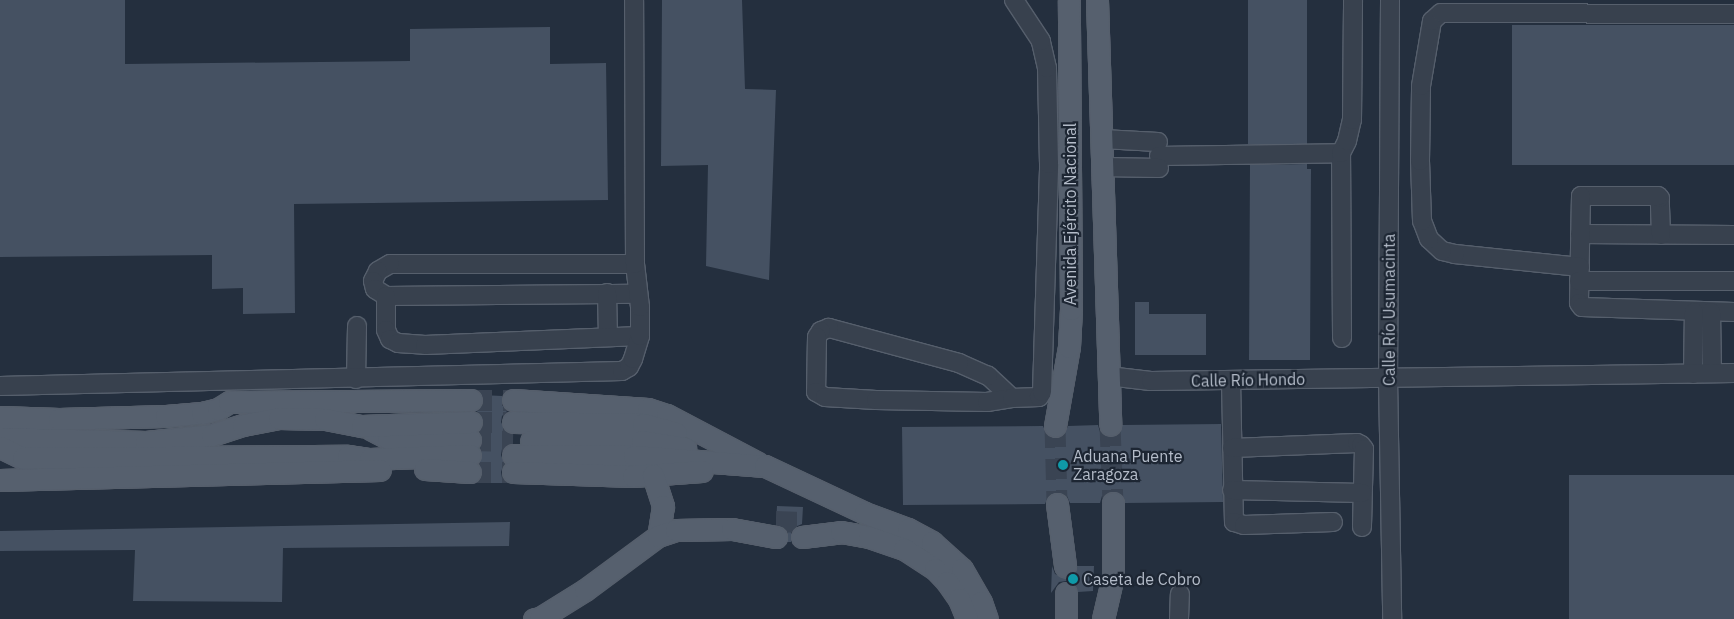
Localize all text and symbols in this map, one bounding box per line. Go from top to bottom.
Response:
street label: Avenida Ejército Nacional [1060,123,1080,305]
street label: Calle Río Usumacinta [1379,234,1399,386]
street label: Calle Río Hondo [1191,369,1305,391]
place label: Aduana Puente Zaragoza [1073,446,1183,484]
marker: Aduana Puente Zaragoza [1057,459,1069,471]
place label: Caseta de Cobro [1083,569,1201,589]
marker: Caseta de Cobro [1067,573,1079,585]

